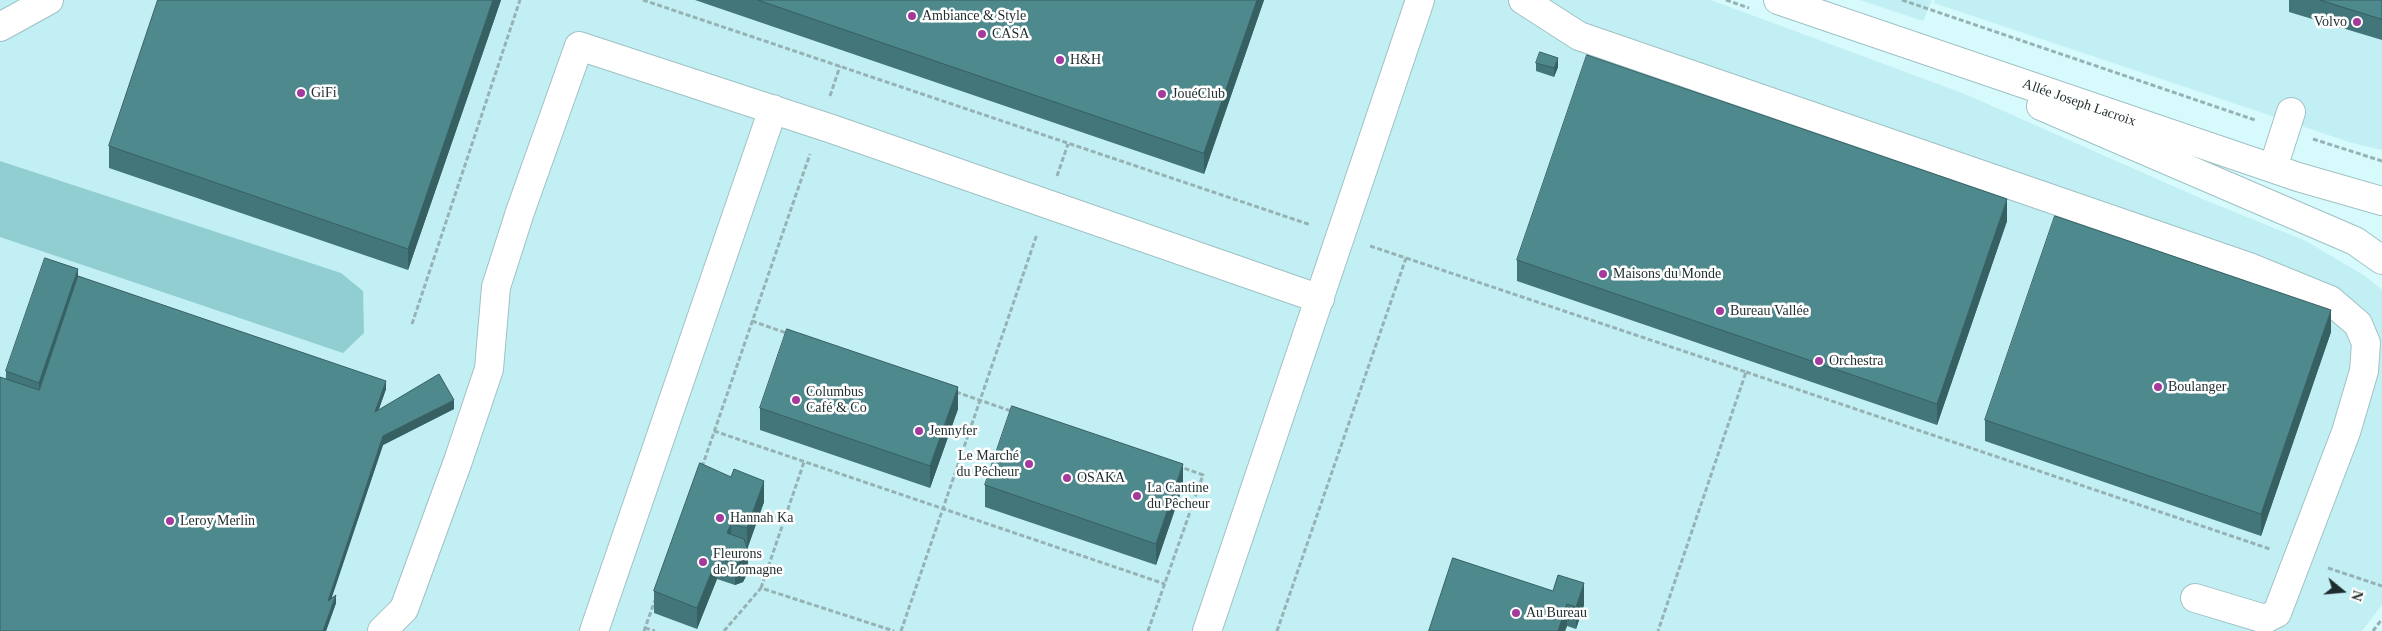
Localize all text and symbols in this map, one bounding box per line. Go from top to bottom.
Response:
place label: Ambiance & Style [922,8,1026,24]
marker: Ambiance & Style [906,10,918,22]
place label: Volvo [2314,14,2347,30]
marker: Volvo [2351,16,2363,28]
place label: CASA [992,26,1029,42]
marker: CASA [976,28,988,40]
place label: H&H [1070,52,1101,68]
marker: H&H [1054,54,1066,66]
street label: Allée Joseph Lacroix [2020,76,2138,130]
place label: GiFi [311,85,337,101]
place label: JouéClub [1172,86,1225,102]
marker: GiFi [295,87,307,99]
marker: JouéClub [1156,88,1168,100]
place label: Maisons du Monde [1613,266,1721,282]
marker: Maisons du Monde [1597,268,1609,280]
place label: Bureau Vallée [1730,303,1809,319]
marker: Bureau Vallée [1714,305,1726,317]
place label: Orchestra [1829,353,1883,369]
marker: Orchestra [1813,355,1825,367]
place label: Boulanger [2168,379,2226,395]
marker: Boulanger [2152,381,2164,393]
place label: Columbus Café & Co [806,384,867,417]
marker: Columbus Café & Co [790,394,802,406]
place label: Jennyfer [929,423,977,439]
marker: Jennyfer [913,425,925,437]
place label: Le Marché du Pêcheur [956,448,1019,481]
marker: Le Marché du Pêcheur [1023,458,1035,470]
place label: OSAKA [1077,470,1125,486]
marker: OSAKA [1061,472,1073,484]
place label: La Cantine du Pêcheur [1147,480,1210,512]
marker: La Cantine du Pêcheur [1131,490,1143,502]
place label: Hannah Ka [730,510,793,526]
marker: Hannah Ka [714,512,726,524]
place label: Leroy Merlin [180,513,255,529]
marker: Leroy Merlin [164,515,176,527]
place label: Fleurons de Lomagne [713,546,783,578]
marker: Fleurons de Lomagne [697,556,709,568]
north arrow [2317,566,2367,616]
text: N [2348,588,2365,603]
place label: Au Bureau [1526,605,1587,621]
marker: Au Bureau [1510,607,1522,619]

